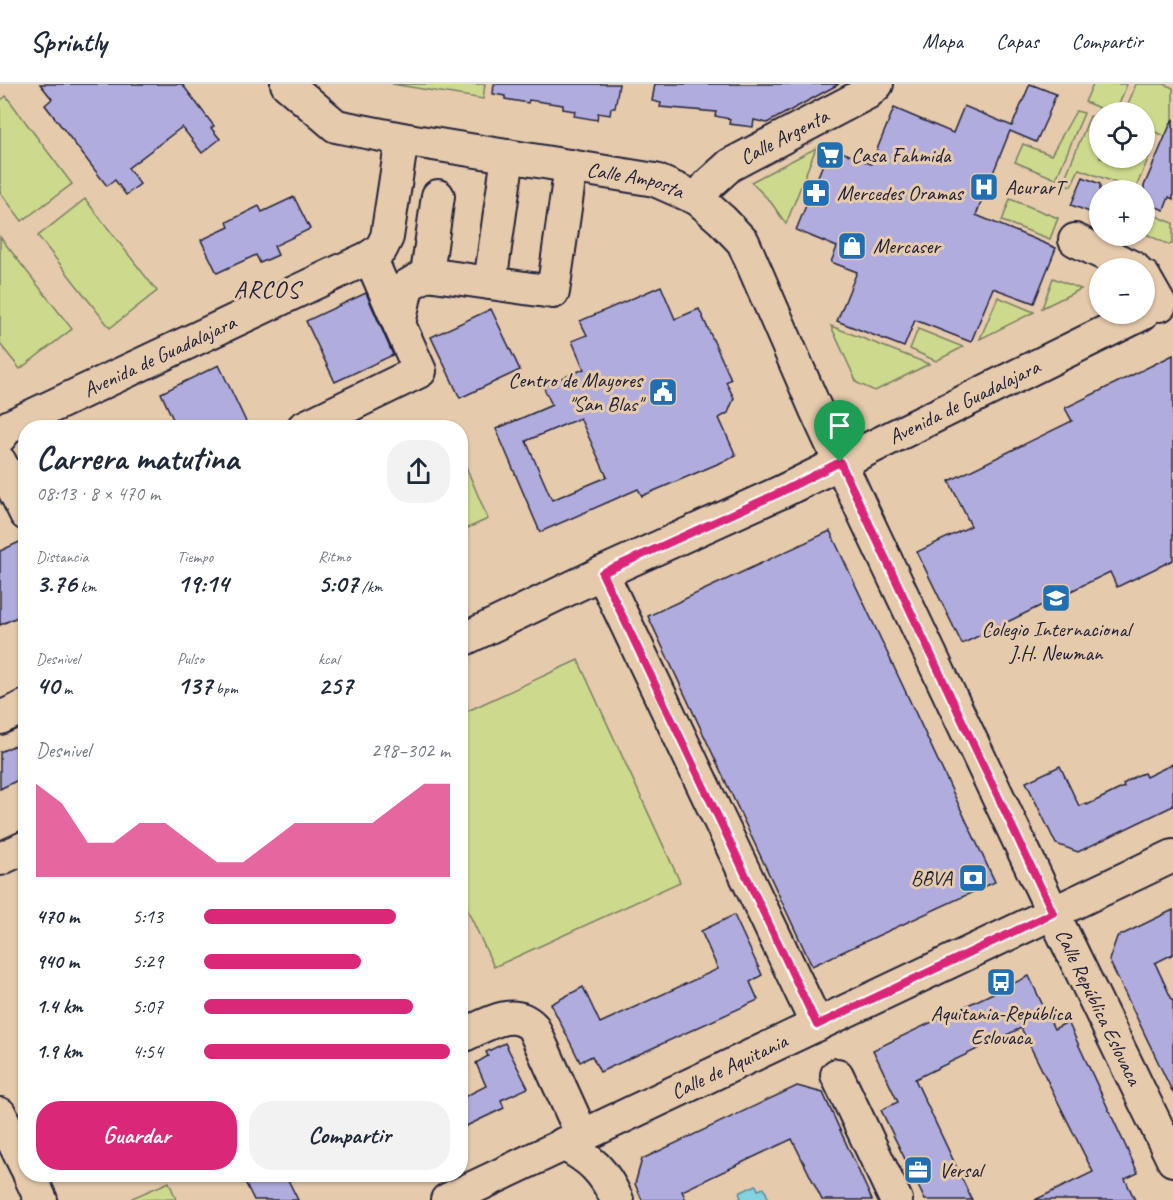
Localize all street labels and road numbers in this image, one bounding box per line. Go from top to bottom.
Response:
street label: Calle Argenta [735,102,834,170]
street label: Calle Amposta [585,156,690,205]
street label: Avenida de Guadalajara [79,308,241,403]
street label: Avenida de Guadalajara [884,353,1046,450]
street label: Calle República Eslovaca [1050,925,1148,1091]
street label: Calle de Aquitania [667,1027,793,1105]

